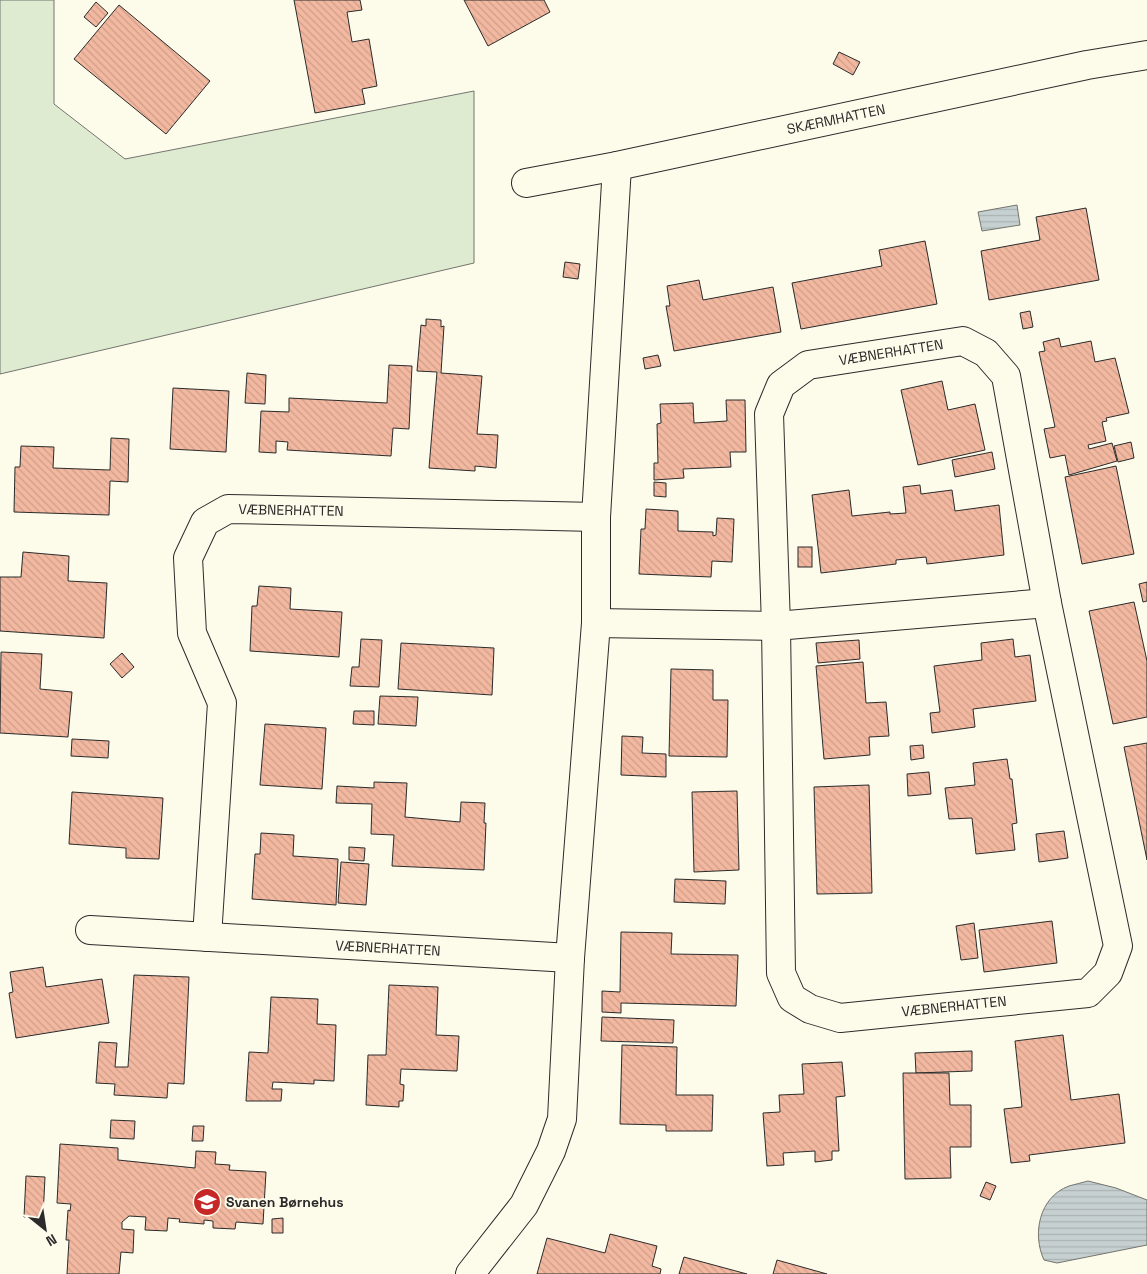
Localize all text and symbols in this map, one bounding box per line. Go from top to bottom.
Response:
street label: SKÆRMHATTEN [785,100,887,138]
street label: VÆBNERHATTEN [838,335,944,369]
street label: VÆBNERHATTEN [238,500,344,520]
street label: VÆBNERHATTEN [335,936,441,960]
street label: VÆBNERHATTEN [901,992,1007,1020]
school or university icon: Svanen Børnehus [192,1187,222,1217]
place label: Svanen Børnehus [226,1193,344,1211]
north arrow [20,1204,70,1254]
text: N [43,1230,60,1250]

